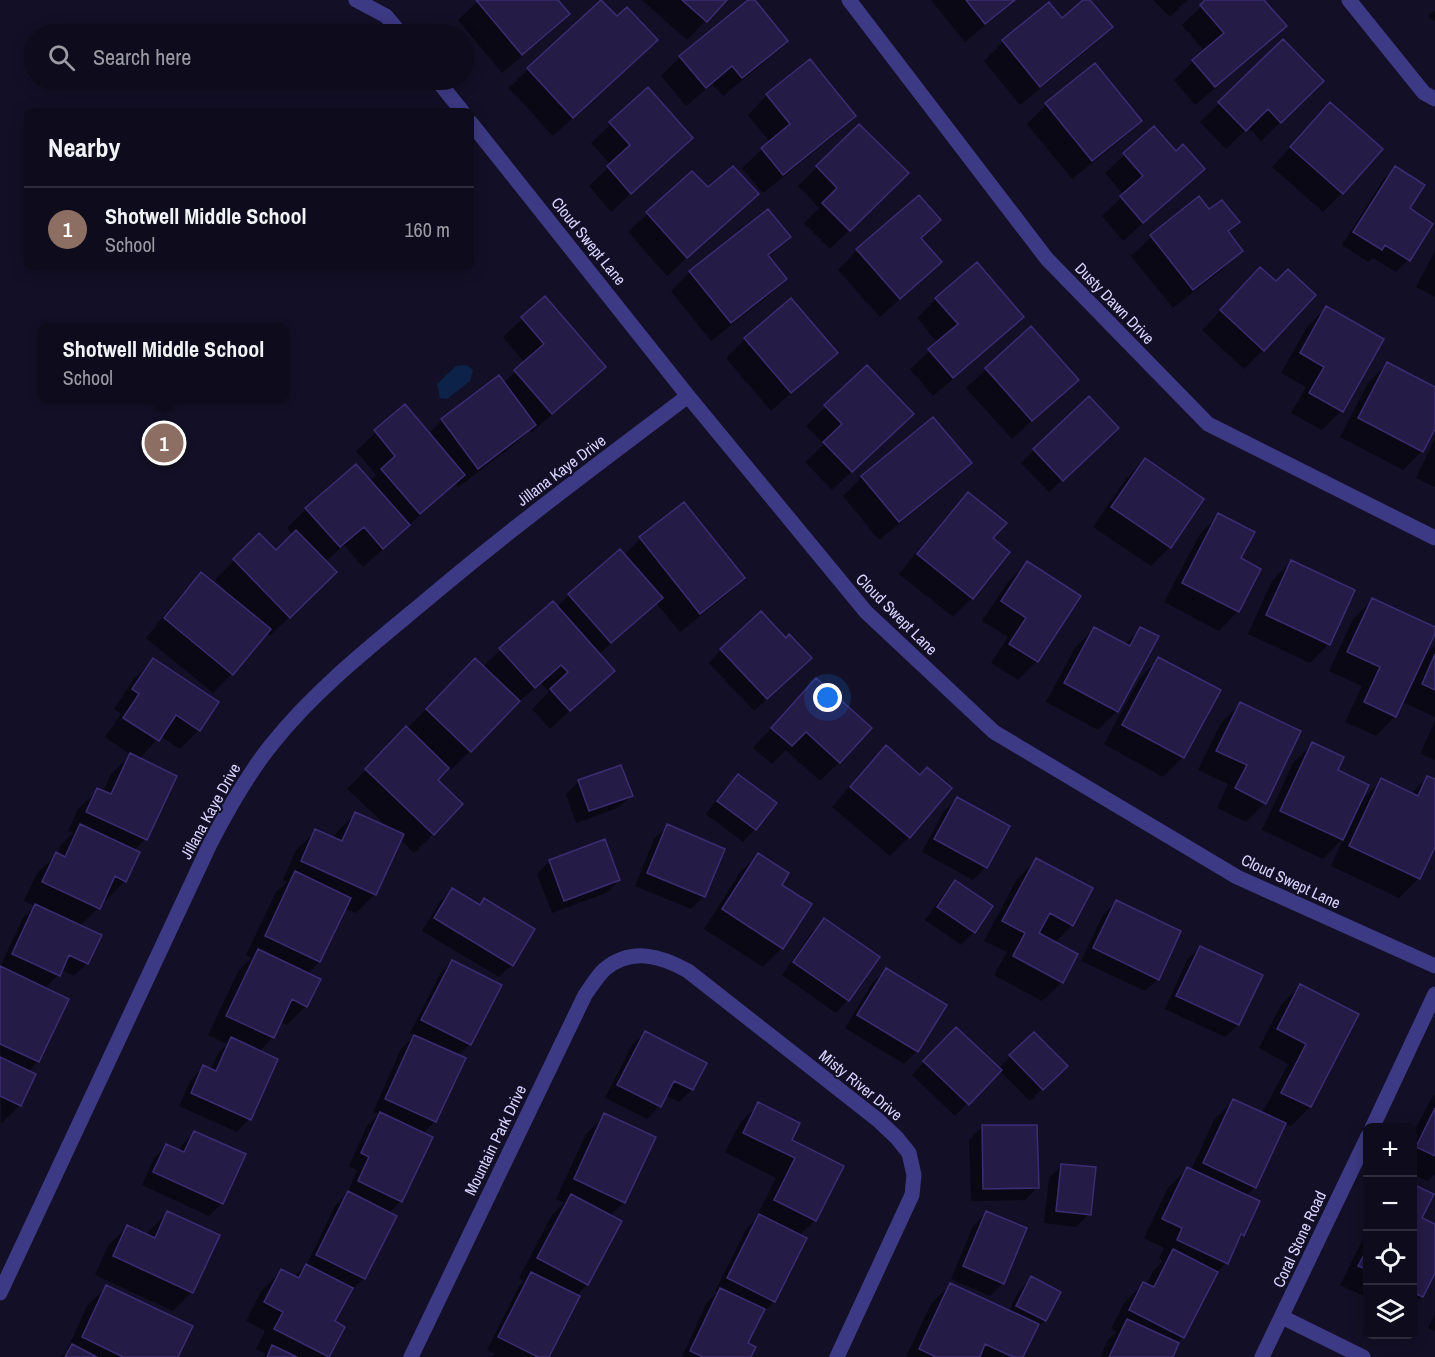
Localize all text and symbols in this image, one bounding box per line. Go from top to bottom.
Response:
search box [24,24,474,90]
icon: search [45,41,78,74]
text: Search here [93,42,191,72]
text: Nearby [48,130,120,165]
street label: Cloud Swept Lane [547,192,631,290]
text: Shotwell Middle School [105,201,307,231]
text: 1 [63,216,72,243]
text: 160 m [404,216,450,243]
text: School [105,231,155,258]
street label: Dusty Dawn Drive [1070,257,1160,349]
popup [39,323,288,401]
text: Shotwell Middle School [63,334,264,364]
text: School [63,364,113,391]
pin: 1 [144,420,184,466]
street label: Jillana Kaye Drive [512,429,610,511]
street label: Cloud Swept Lane [851,568,943,660]
your location [813,683,842,712]
street label: Jillana Kaye Drive [175,759,245,863]
street label: Cloud Swept Lane [1238,848,1344,914]
street label: Misty River Drive [815,1045,907,1125]
street label: Mountain Park Drive [459,1081,531,1199]
map controls [1363,1123,1417,1339]
button: + [1363,1123,1417,1177]
button: − [1363,1177,1417,1231]
street label: Coral Stone Road [1267,1187,1331,1291]
button: locate [1363,1231,1417,1285]
button: layers [1363,1285,1417,1339]

